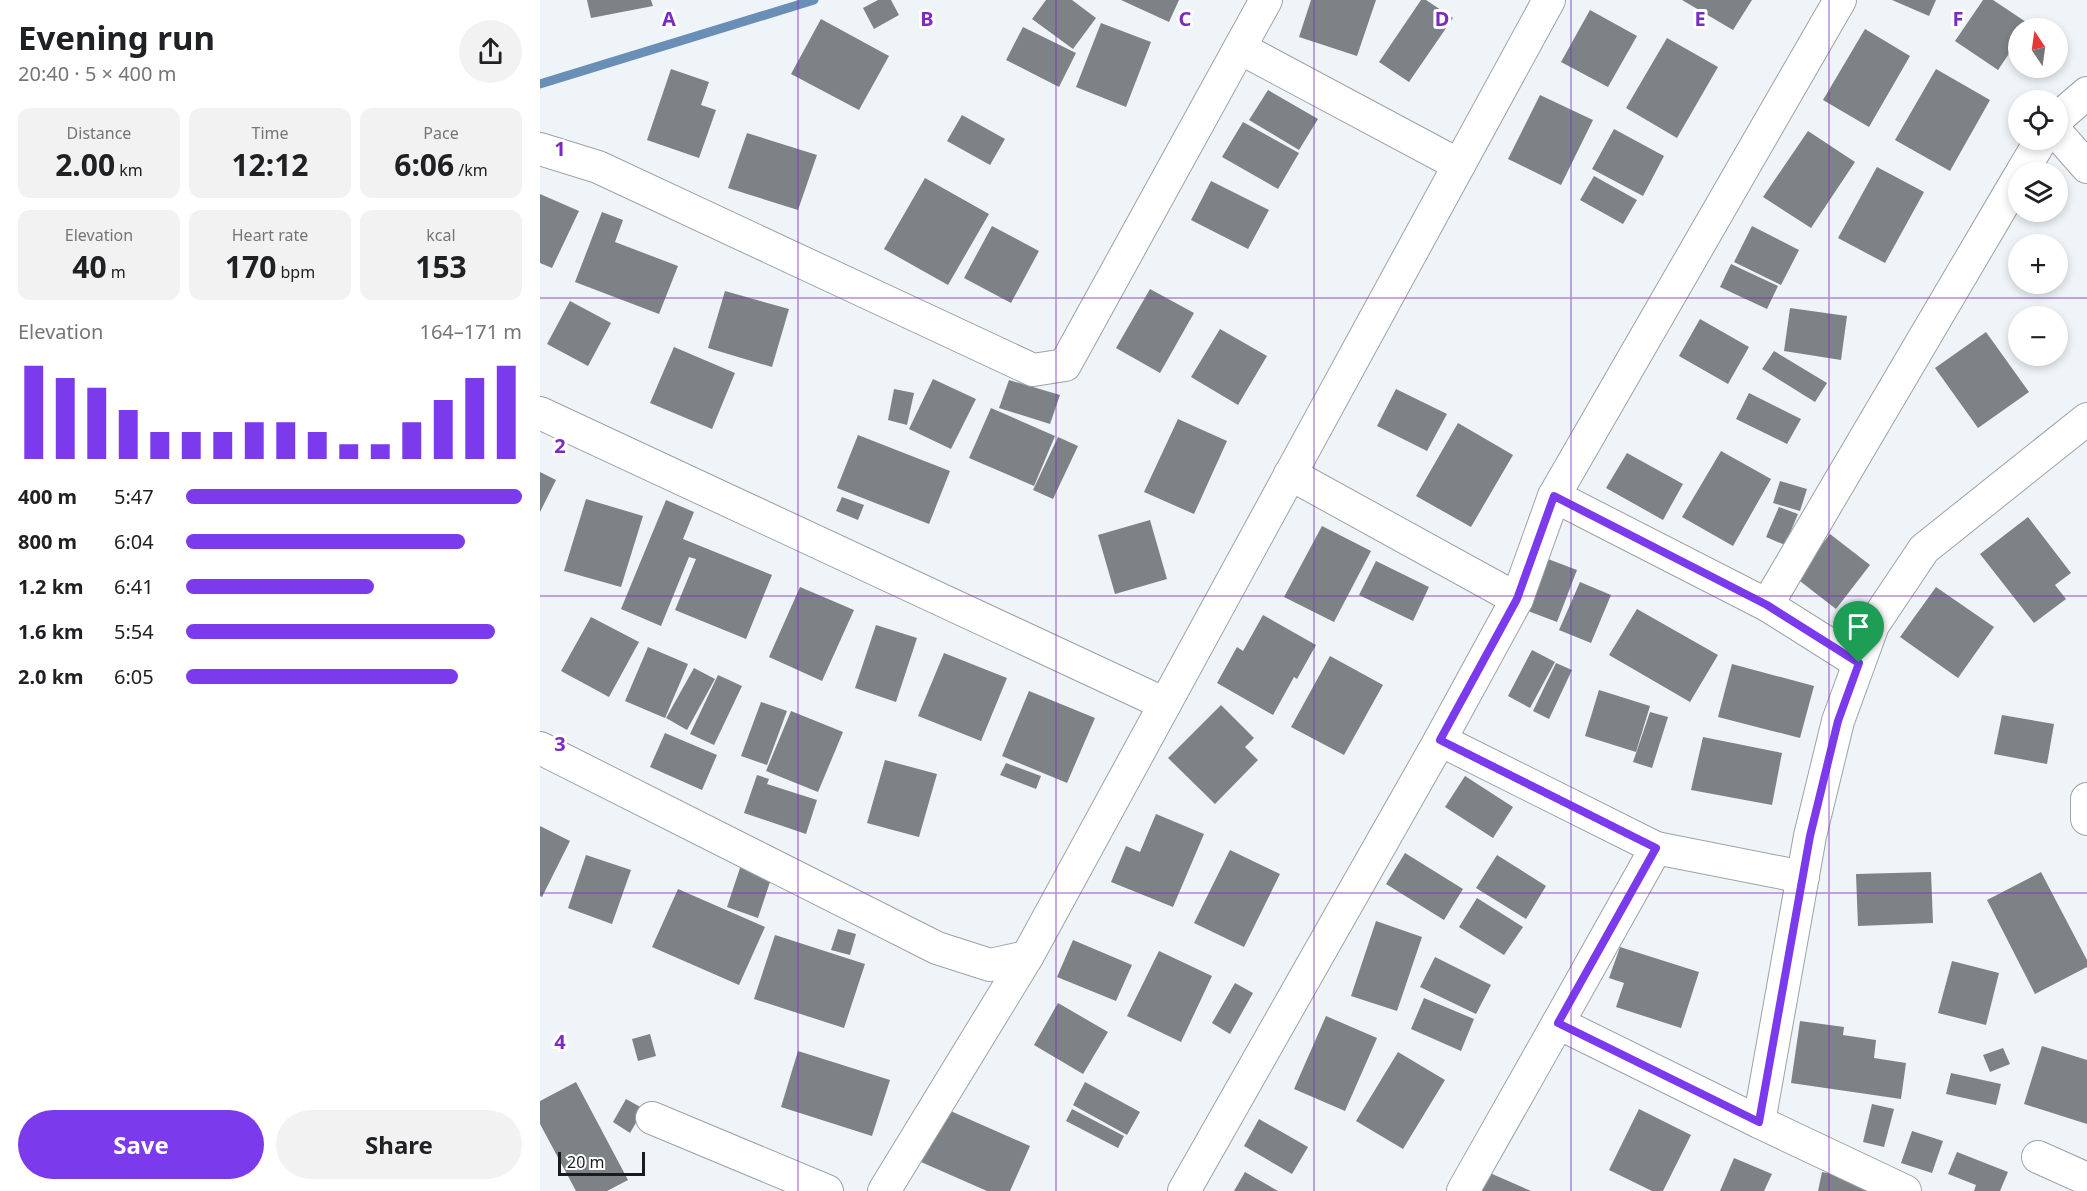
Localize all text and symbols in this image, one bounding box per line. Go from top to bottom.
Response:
text: A [662,5,676,32]
text: B [920,5,934,32]
text: C [1179,5,1192,32]
text: D [1435,5,1449,32]
text: E [1694,5,1706,32]
text: F [1953,5,1963,32]
text: Evening run [18,15,215,60]
north arrow [2008,18,2068,78]
map controls [2008,18,2068,366]
button: share [459,20,522,83]
text: 20:40 · 5 × 400 m [18,60,176,87]
button: locate [2008,90,2068,150]
text: Distance [67,122,131,144]
text: Time [251,122,289,144]
text: Pace [423,122,459,144]
text: 1 [554,135,566,162]
text: 2.00 [55,144,115,185]
text: 12:12 [231,144,309,185]
text: 6:06 [394,144,454,185]
text: km [115,159,143,181]
text: /km [454,159,488,181]
button: layers [2008,162,2068,222]
text: Elevation [65,224,133,246]
text: Heart rate [232,224,308,246]
text: kcal [426,224,456,246]
button: + [2008,234,2068,294]
text: 40 [72,246,107,287]
text: 170 [225,246,276,287]
text: 153 [415,246,467,287]
text: m [107,261,126,283]
text: bpm [276,261,315,283]
button: − [2008,306,2068,366]
text: Elevation [18,318,103,345]
text: 164–171 m [419,318,522,345]
text: 2 [554,432,566,459]
text: 400 m [18,483,77,510]
text: 5:47 [114,483,154,510]
text: 800 m [18,528,77,555]
text: 6:04 [114,528,154,555]
text: 1.2 km [18,573,84,600]
text: 6:41 [114,573,154,600]
pin [1833,601,1884,663]
icon: arrive [1842,610,1875,643]
text: 1.6 km [18,618,84,645]
text: 5:54 [114,618,154,645]
text: 2.0 km [18,663,84,690]
text: 6:05 [114,663,154,690]
text: 3 [554,730,566,757]
text: 4 [554,1028,566,1055]
button: Save [18,1110,264,1179]
button: Share [276,1110,522,1179]
scale bar [558,1149,645,1176]
text: 20 m [567,1151,604,1173]

